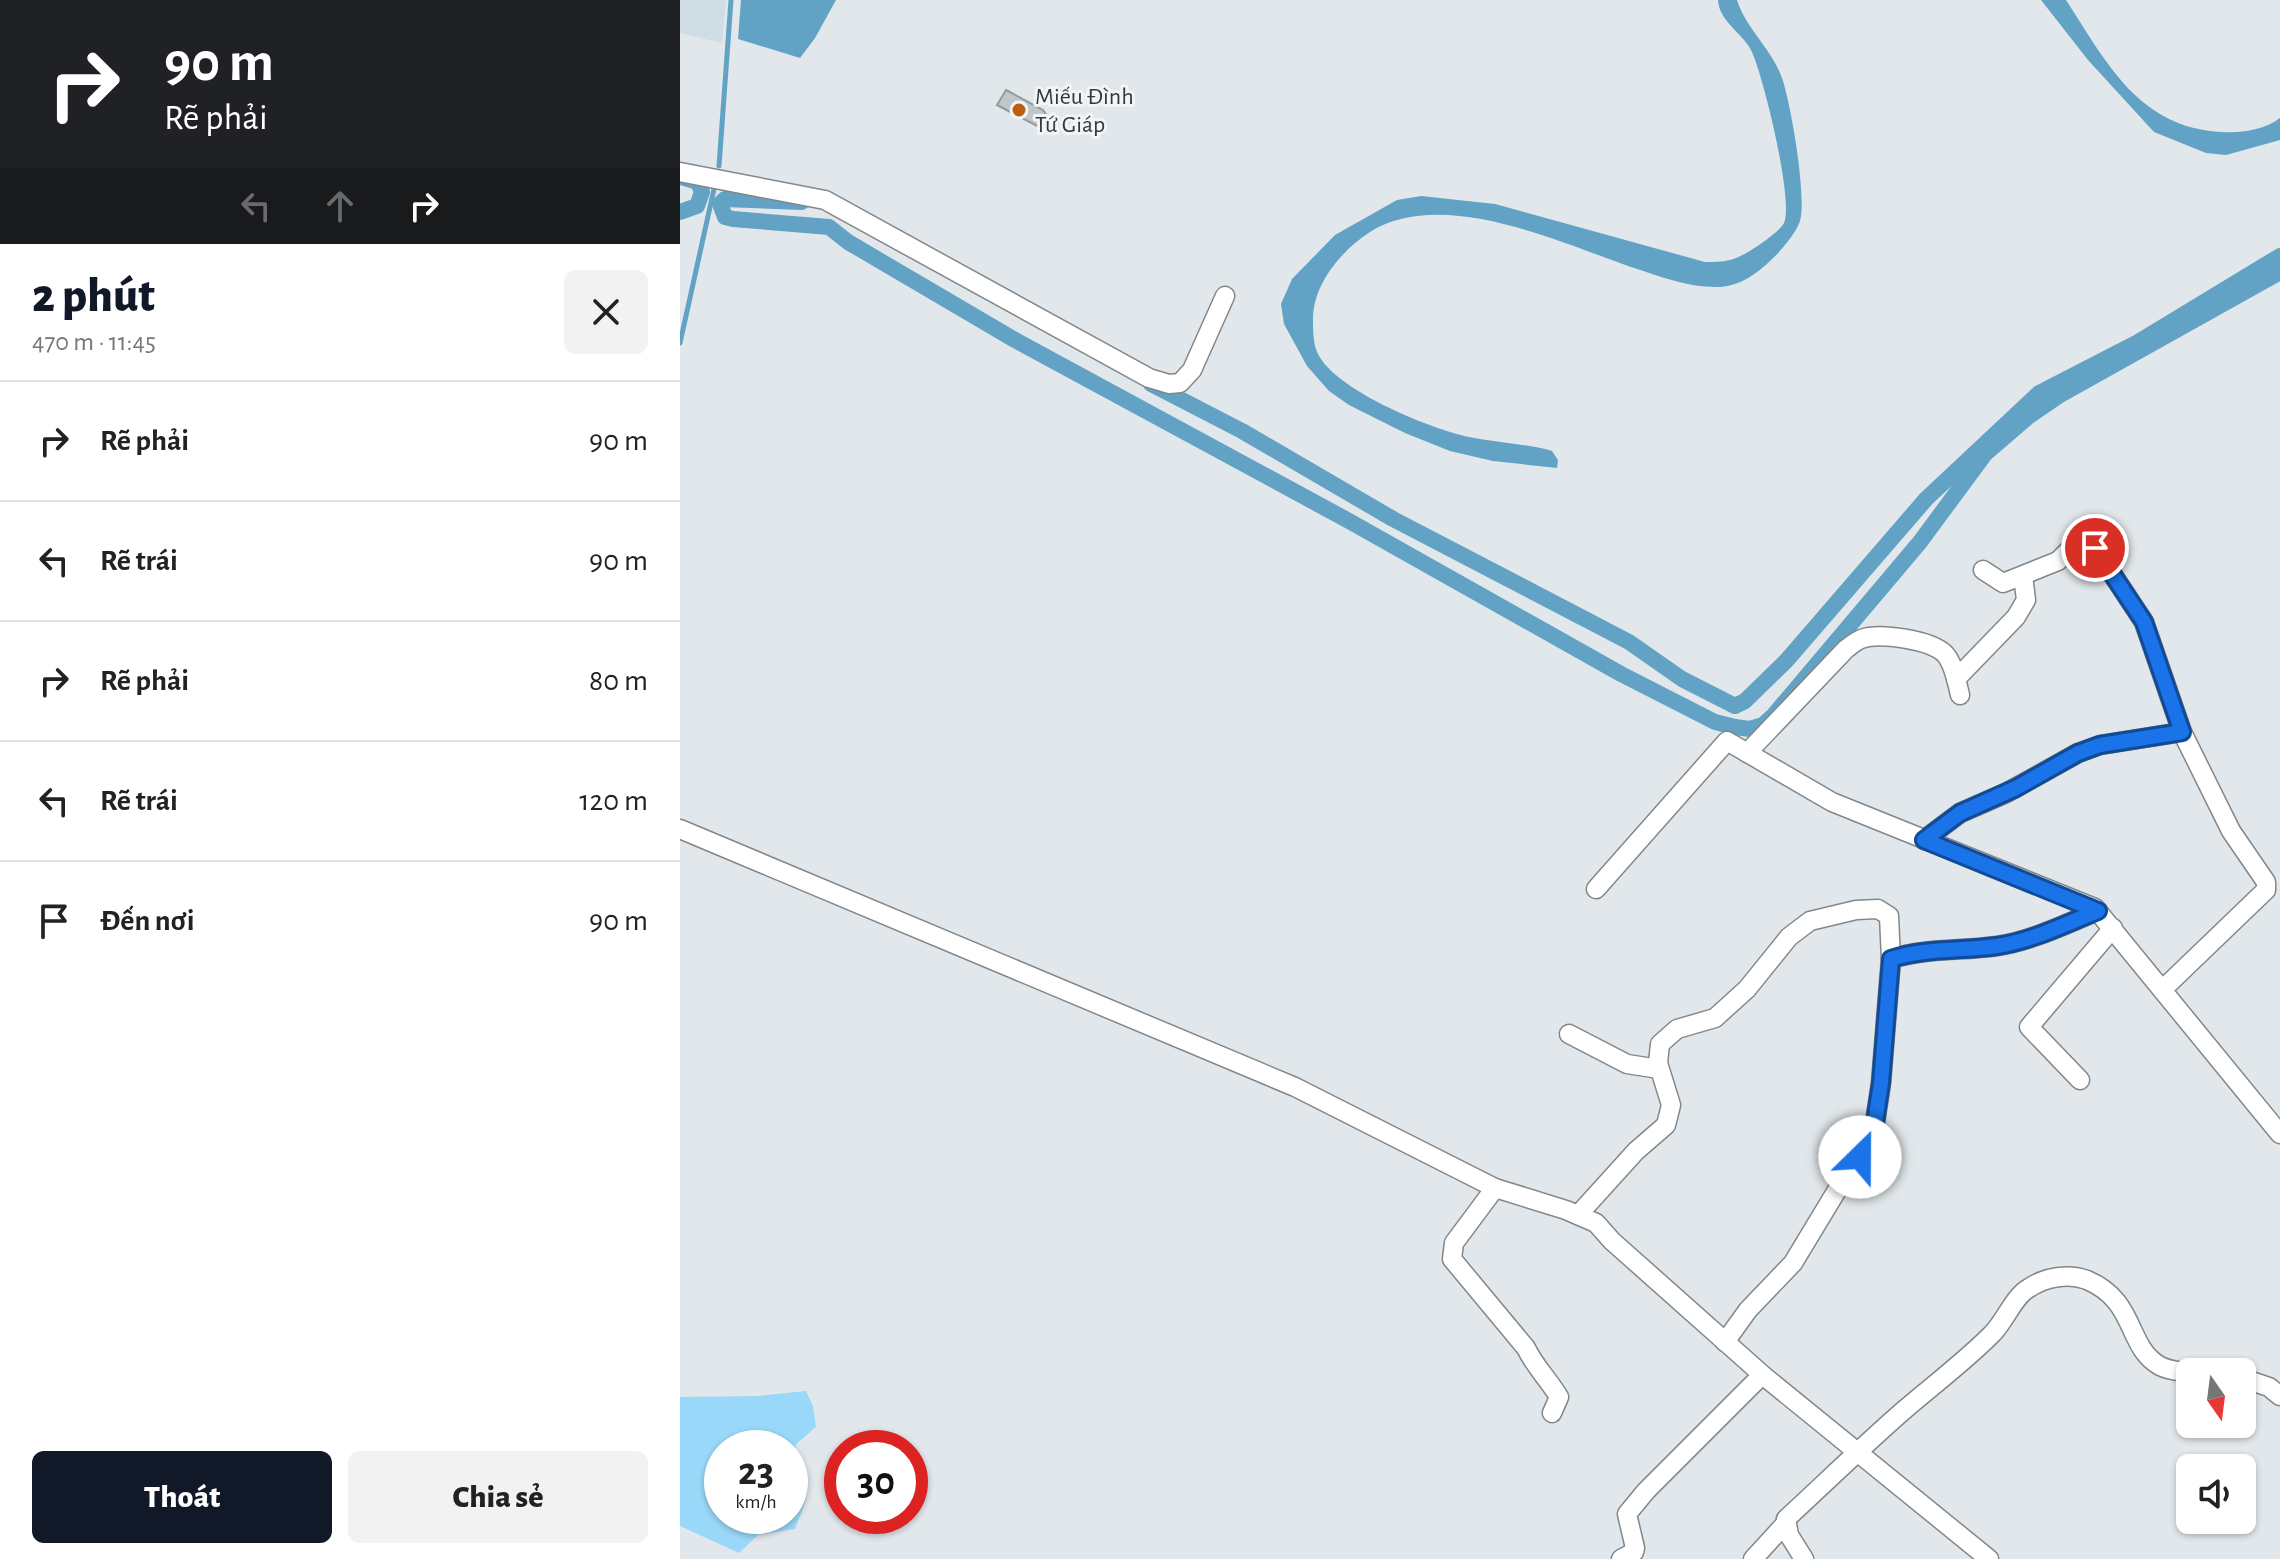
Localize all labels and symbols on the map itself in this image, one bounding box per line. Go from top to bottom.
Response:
place label: Miếu Đình Tứ Giáp [1035,85,1134,137]
marker: Miếu Đình Tứ Giáp [1010,101,1028,119]
pin [2061,514,2129,582]
position arrow [1818,1115,1902,1199]
north arrow [2176,1358,2256,1438]
speed limit sign: 30 [824,1430,928,1534]

